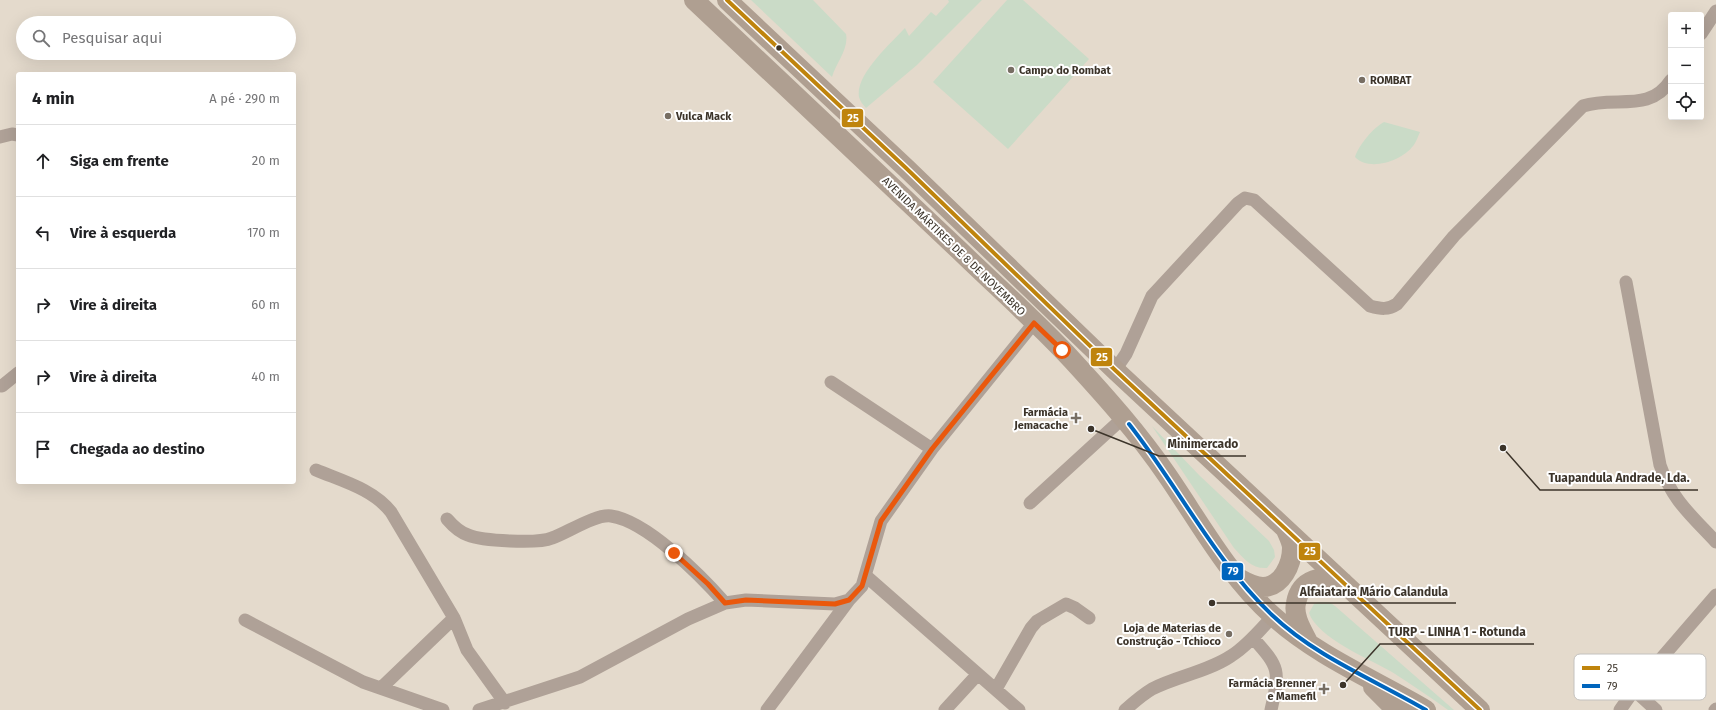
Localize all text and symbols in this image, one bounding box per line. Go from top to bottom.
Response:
map controls [1668,12,1704,120]
button: + [1668,12,1704,48]
search box [16,16,296,60]
icon: search [30,27,52,49]
text: Pesquisar aqui [62,29,162,47]
unlabelled marker [774,43,784,53]
button: − [1668,48,1704,84]
place label: Campo do Rombat [1019,64,1112,77]
marker: Campo do Rombat [1006,65,1016,75]
place label: ROMBAT [1370,74,1411,87]
marker: ROMBAT [1357,75,1367,85]
button: locate [1668,84,1704,120]
text: 4 min [32,88,75,109]
text: A pé · 290 m [209,91,280,106]
line badge: 25 [841,108,864,128]
place label: Vulca Mack [675,110,732,123]
marker: Vulca Mack [663,111,673,121]
text: 25 [847,112,859,125]
icon: ahead [32,150,54,172]
text: Siga em frente [70,152,169,170]
text: 20 m [252,153,280,168]
street label: AVENIDA MÁRTIRES DE 8 DE NOVEMBRO [879,174,1029,318]
icon: left [32,222,54,244]
text: Vire à esquerda [70,224,176,242]
text: 170 m [247,225,280,240]
icon: right [32,294,54,316]
text: Vire à direita [70,296,157,314]
text: 60 m [251,297,280,312]
route start [1053,341,1071,359]
line badge: 25 [1090,347,1113,367]
text: 25 [1096,351,1108,364]
icon: right [32,366,54,388]
text: Vire à direita [70,368,157,386]
text: 40 m [251,369,280,384]
place label: Farmácia Jemacache [1013,406,1068,432]
marker: Farmácia Jemacache [1071,413,1081,423]
callout: Minimercado [1159,432,1246,456]
text: Minimercado [1168,437,1238,451]
icon: arrive [32,438,54,460]
text: Chegada ao destino [70,440,205,458]
callout: Tuapandula Andrade, Lda. [1540,466,1698,490]
text: Tuapandula Andrade, Lda. [1548,471,1690,485]
line badge: 25 [1298,542,1321,561]
route end [665,544,683,562]
text: 25 [1304,545,1316,558]
line badge: 79 [1221,562,1244,581]
text: 79 [1227,565,1239,578]
callout: Alfaiataria Mário Calandula [1291,579,1456,603]
text: Alfaiataria Mário Calandula [1299,585,1449,599]
callout: TURP - LINHA 1 - Rotunda [1380,620,1534,644]
place label: Loja de Materias de Construção - Tchioco [1117,622,1222,648]
text: TURP - LINHA 1 - Rotunda [1388,625,1526,639]
marker: Loja de Materias de Construção - Tchioco [1224,629,1234,639]
legend [1574,654,1706,700]
text: 25 [1607,662,1618,675]
place label: Farmácia Brenner e Mamefil [1228,677,1317,703]
text: 79 [1607,680,1618,693]
marker: Farmácia Brenner e Mamefil [1319,684,1329,694]

